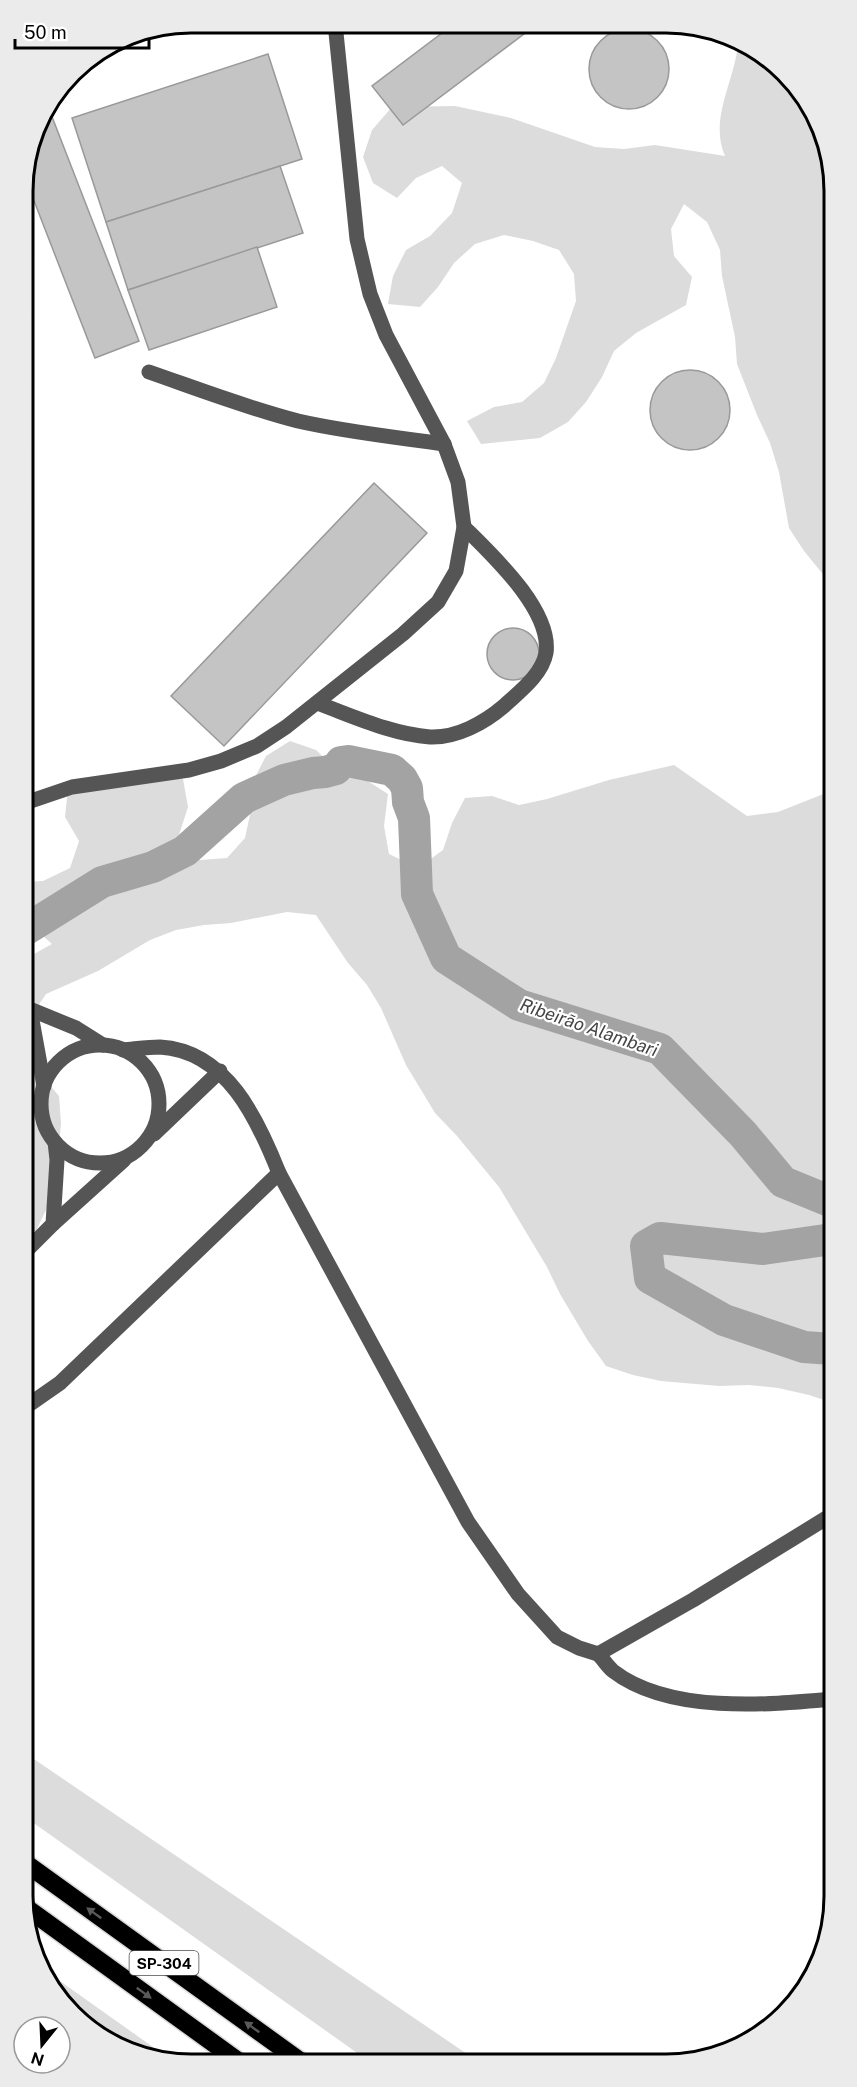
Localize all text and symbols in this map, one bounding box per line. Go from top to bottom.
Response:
scale bar [15,12,148,50]
text: 50 m [24,22,67,43]
water label: Ribeirão Alambari [517,994,661,1061]
one-way arrow [87,1907,103,1919]
road number: SP-304 [130,1951,198,1975]
one-way arrow [135,1987,151,1999]
north arrow [12,2015,72,2075]
one-way arrow [245,2021,260,2033]
text: N [29,2048,46,2070]

